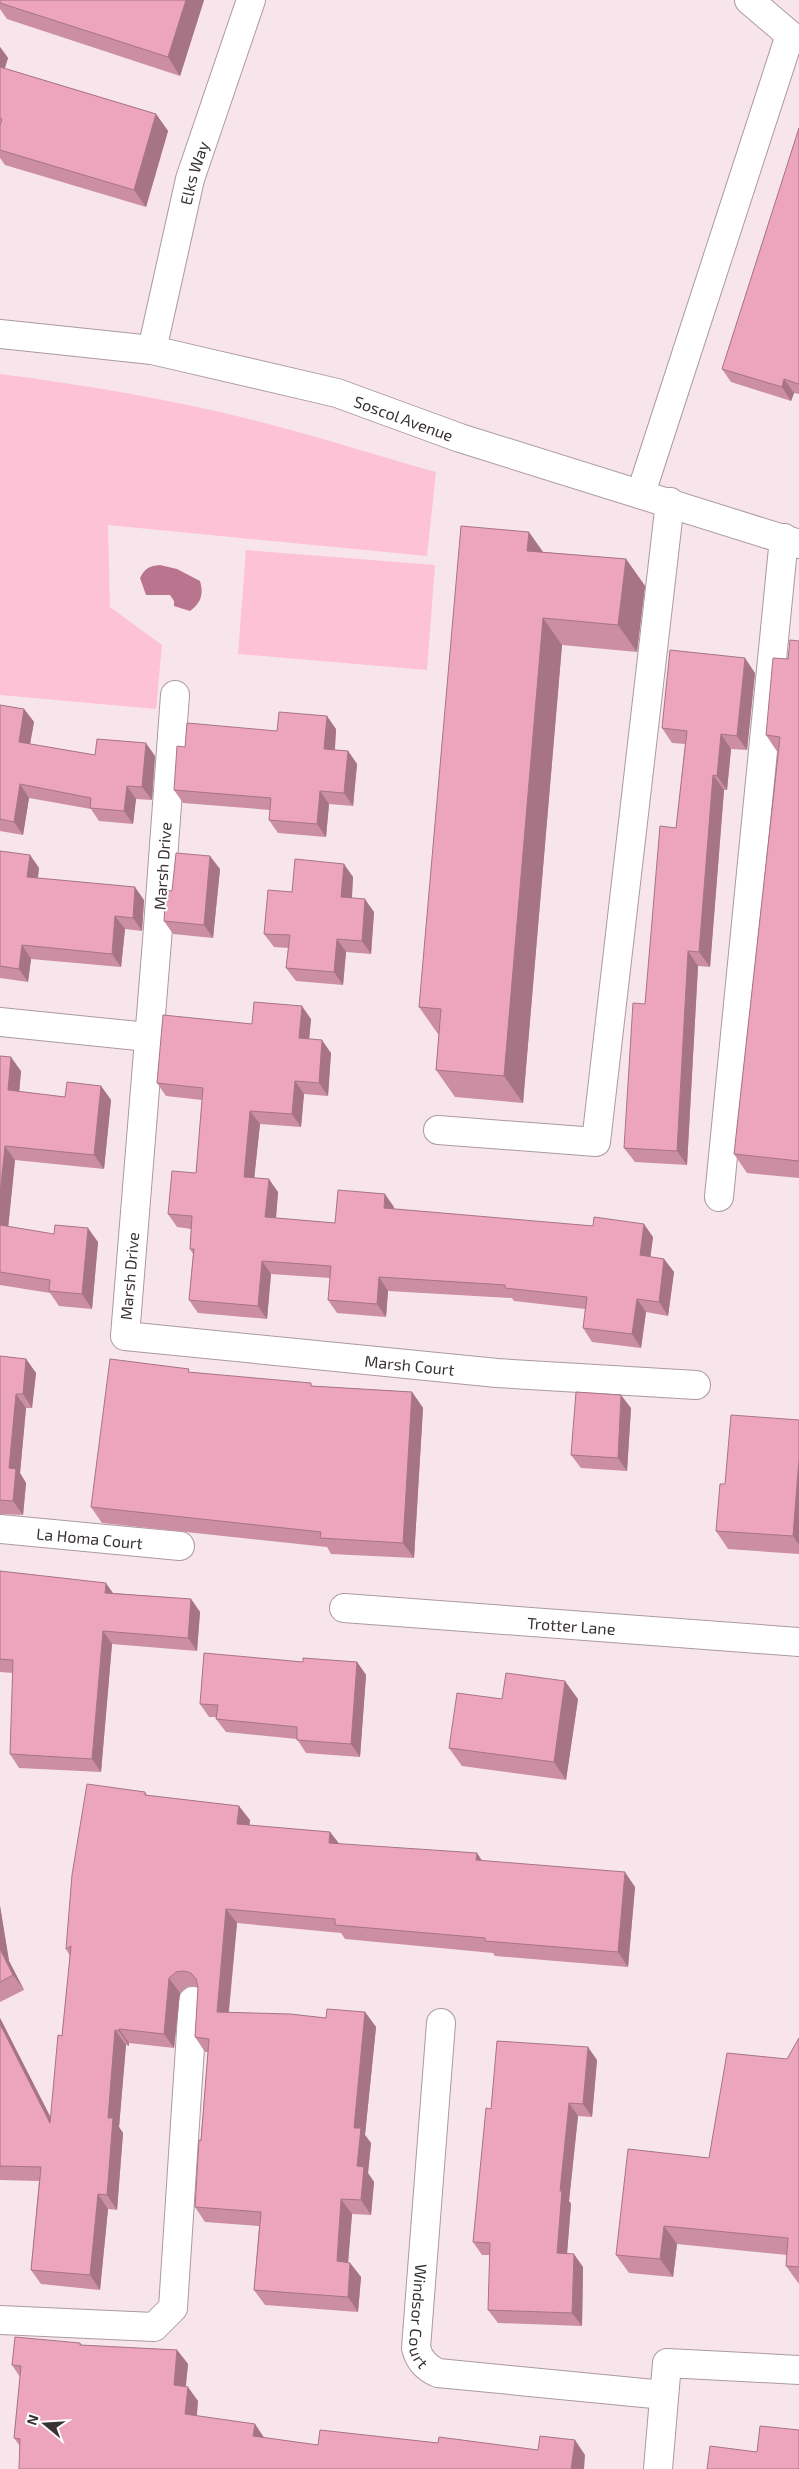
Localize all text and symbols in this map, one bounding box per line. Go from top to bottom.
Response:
street label: Elks Way [175,138,212,206]
street label: Soscol Avenue [352,391,456,444]
street label: Marsh Drive [149,821,175,911]
street label: Marsh Drive [116,1231,142,1321]
street label: Marsh Court [364,1350,455,1378]
street label: La Homa Court [36,1523,144,1552]
street label: Trotter Lane [527,1612,616,1638]
street label: Windsor Court [406,2263,433,2372]
north arrow [20,2399,70,2449]
text: N [23,2412,42,2427]

